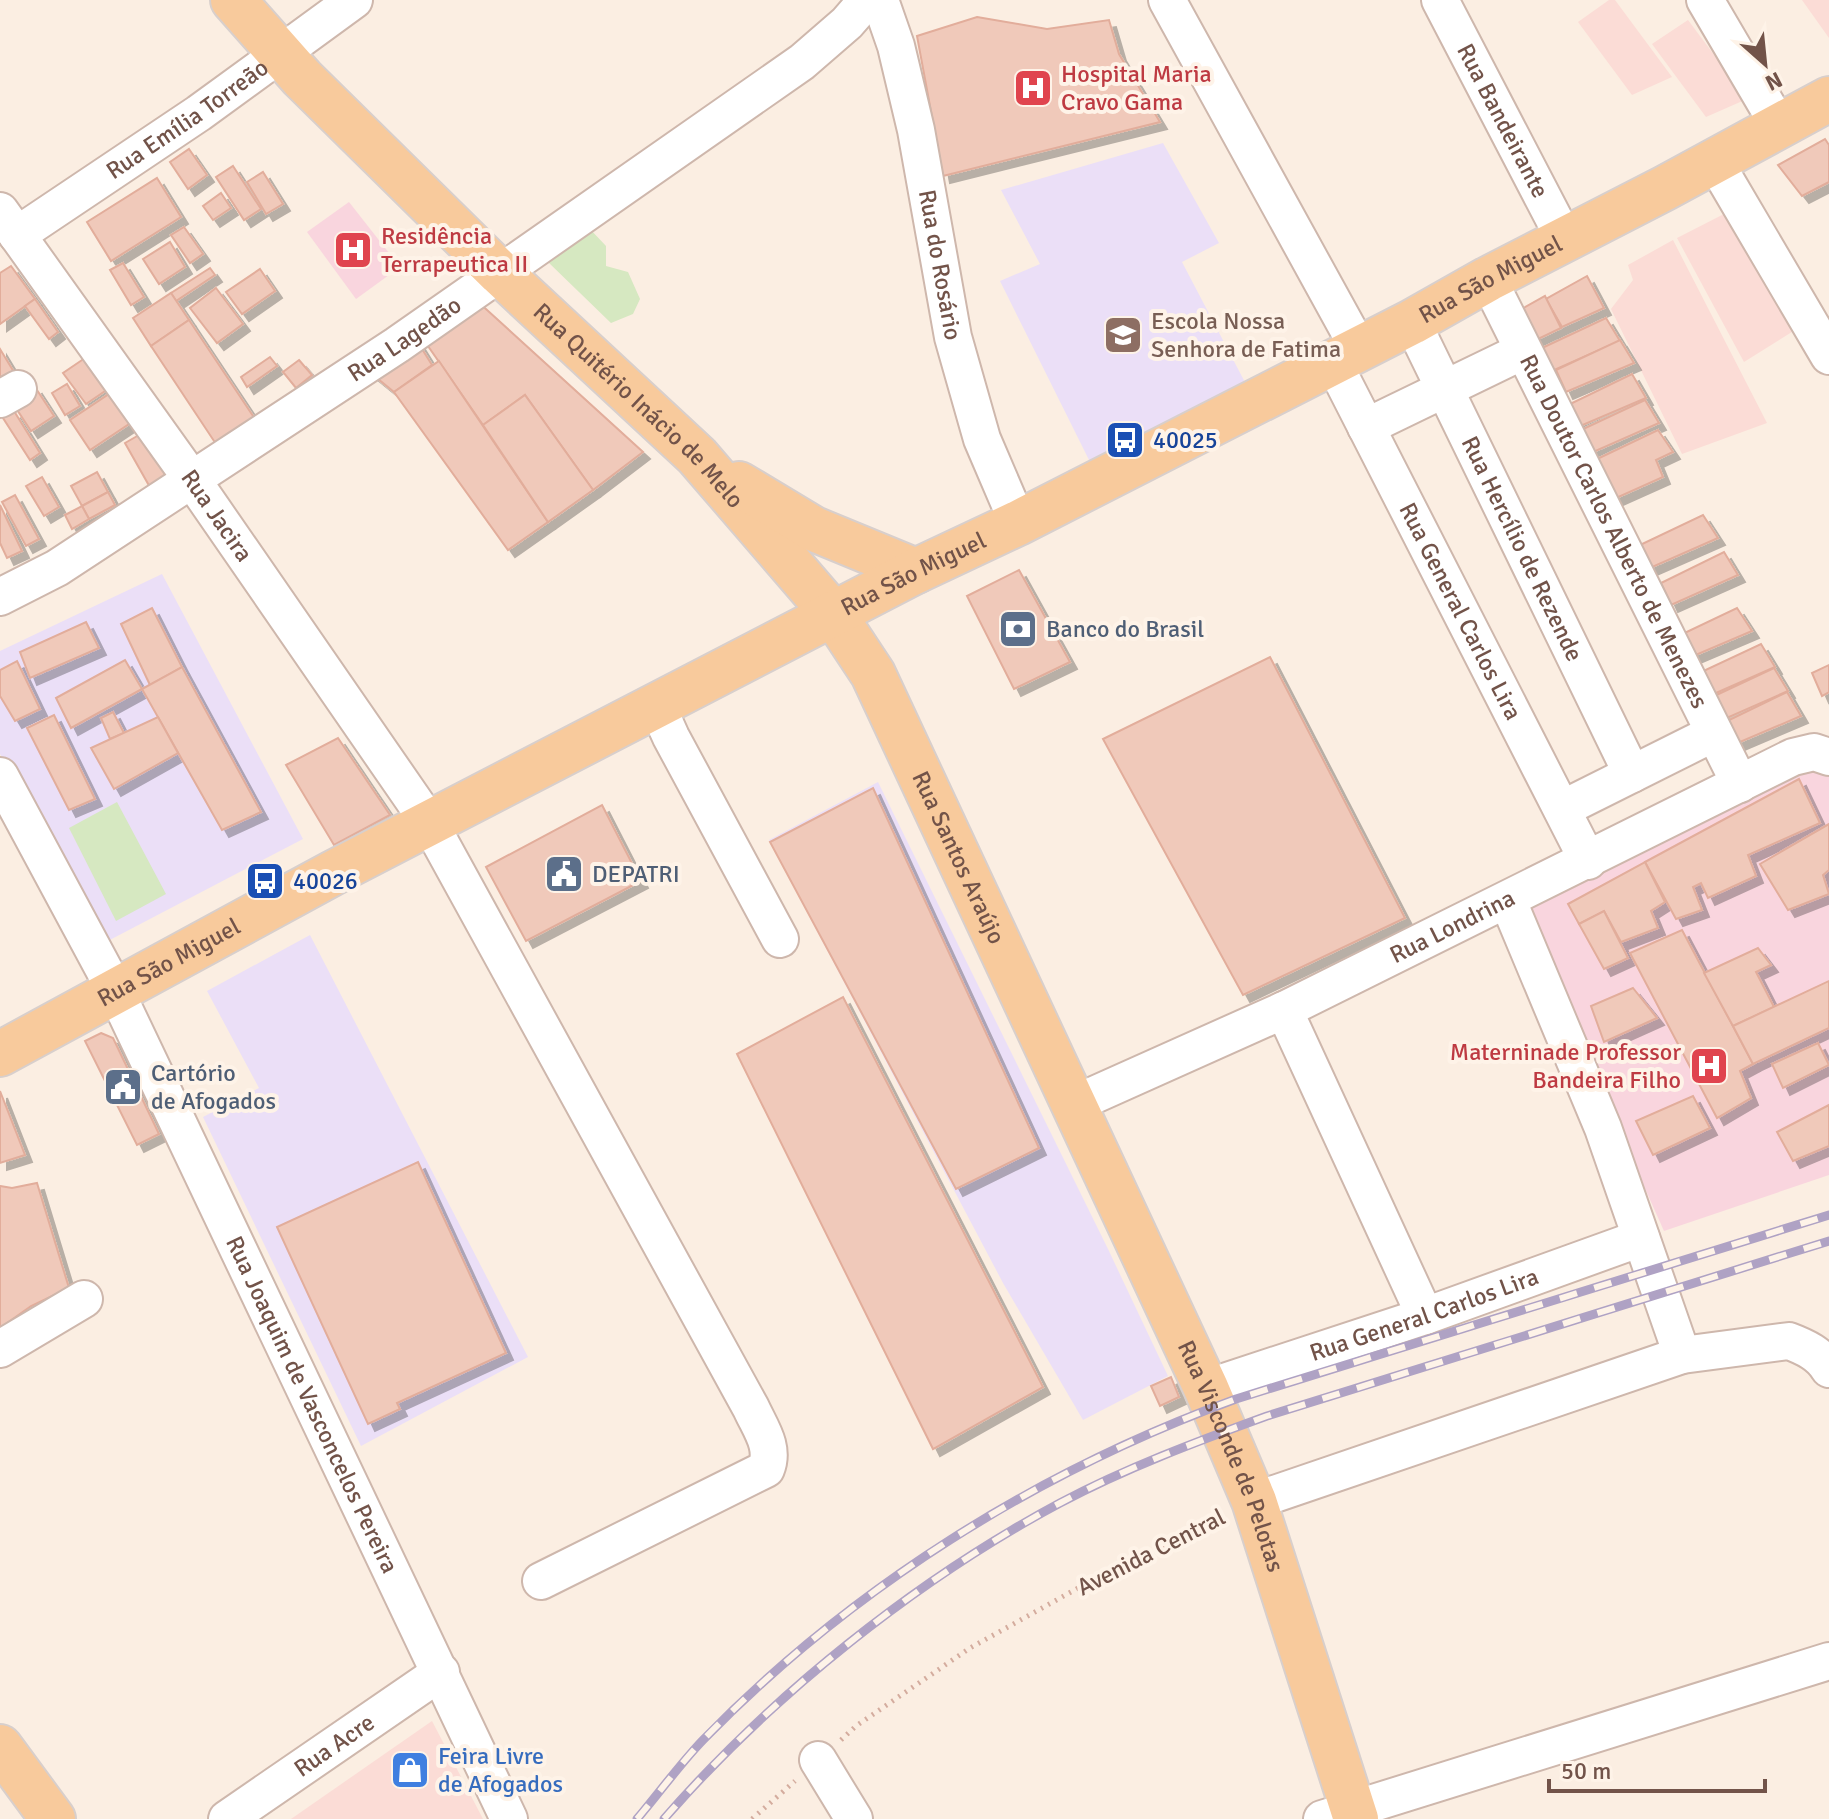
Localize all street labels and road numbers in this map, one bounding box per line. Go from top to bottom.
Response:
street label: Rua Bandeirante [1450,38,1555,203]
street label: Rua Emília Torreão [101,52,274,186]
street label: Rua do Rosário [912,187,968,343]
street label: Rua São Miguel [1413,229,1567,330]
street label: Rua Lagedão [342,290,467,388]
street label: Rua Quitério Inácio de Melo [527,297,750,514]
street label: Rua Doutor Carlos Alberto de Menezes [1513,349,1715,713]
street label: Rua Hercílio de Rezende [1455,431,1590,666]
street label: Rua Jacira [175,464,259,568]
street label: Rua General Carlos Lira [1392,498,1528,725]
street label: Rua São Miguel [836,525,991,622]
street label: Rua Santos Araújo [905,766,1012,949]
street label: Rua Londrina [1385,883,1520,970]
street label: Rua São Miguel [92,911,245,1013]
street label: Rua Joaquim de Vasconcelos Pereira [219,1231,405,1578]
street label: Rua General Carlos Lira [1306,1261,1543,1368]
street label: Rua Visconde de Pelotas [1171,1335,1291,1576]
street label: Avenida Central [1072,1502,1230,1602]
street label: Rua Acre [288,1707,380,1783]

